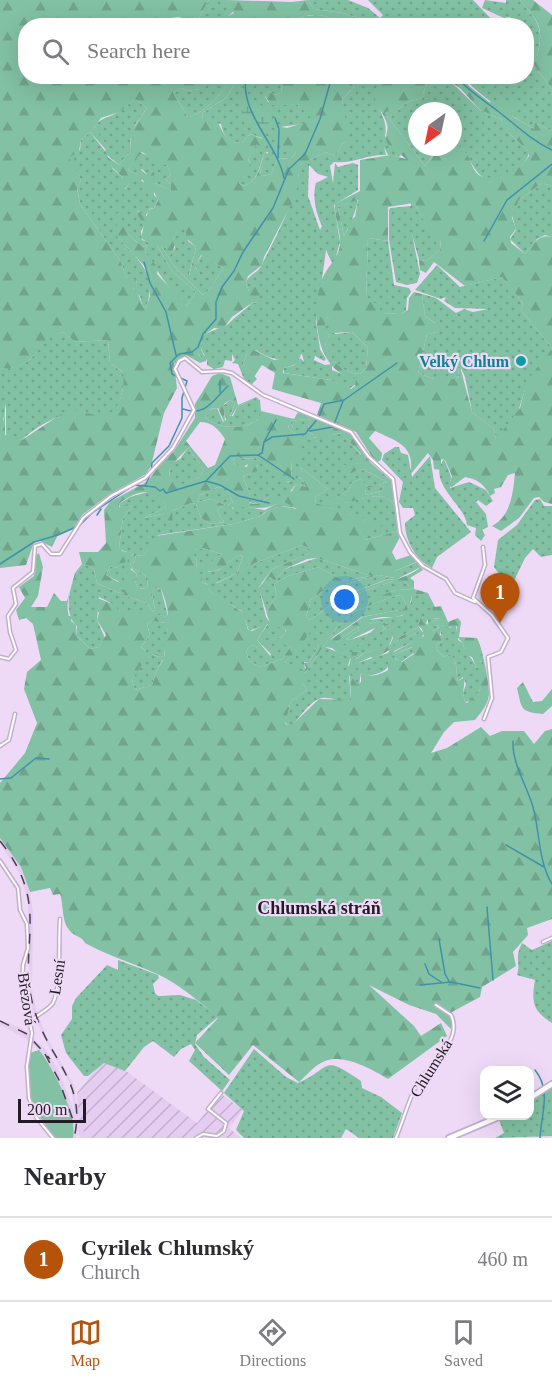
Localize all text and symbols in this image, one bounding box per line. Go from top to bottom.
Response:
search box [18,18,534,84]
icon: search [39,35,72,68]
text: Search here [87,38,190,63]
north arrow [408,102,462,156]
place label: Velký Chlum [419,353,510,371]
marker: Velký Chlum [514,354,528,368]
pin: 1 [480,574,520,623]
your location [330,585,359,614]
district label: Chlumská stráň [257,898,381,918]
street label: Lesní [46,958,68,996]
street label: Březová [15,971,39,1027]
street label: Chlumská [407,1036,455,1100]
map controls [480,1066,534,1120]
button: layers [480,1066,534,1120]
scale bar [18,1096,86,1124]
text: 200 m [27,1101,67,1118]
text: Nearby [24,1162,106,1191]
text: Cyrilek Chlumský [81,1235,254,1260]
text: 1 [39,1248,49,1270]
text: 460 m [477,1248,528,1270]
text: Church [81,1261,140,1283]
tab: Map [69,1316,102,1370]
tab: Directions [240,1316,306,1370]
tab: Saved [444,1316,483,1370]

